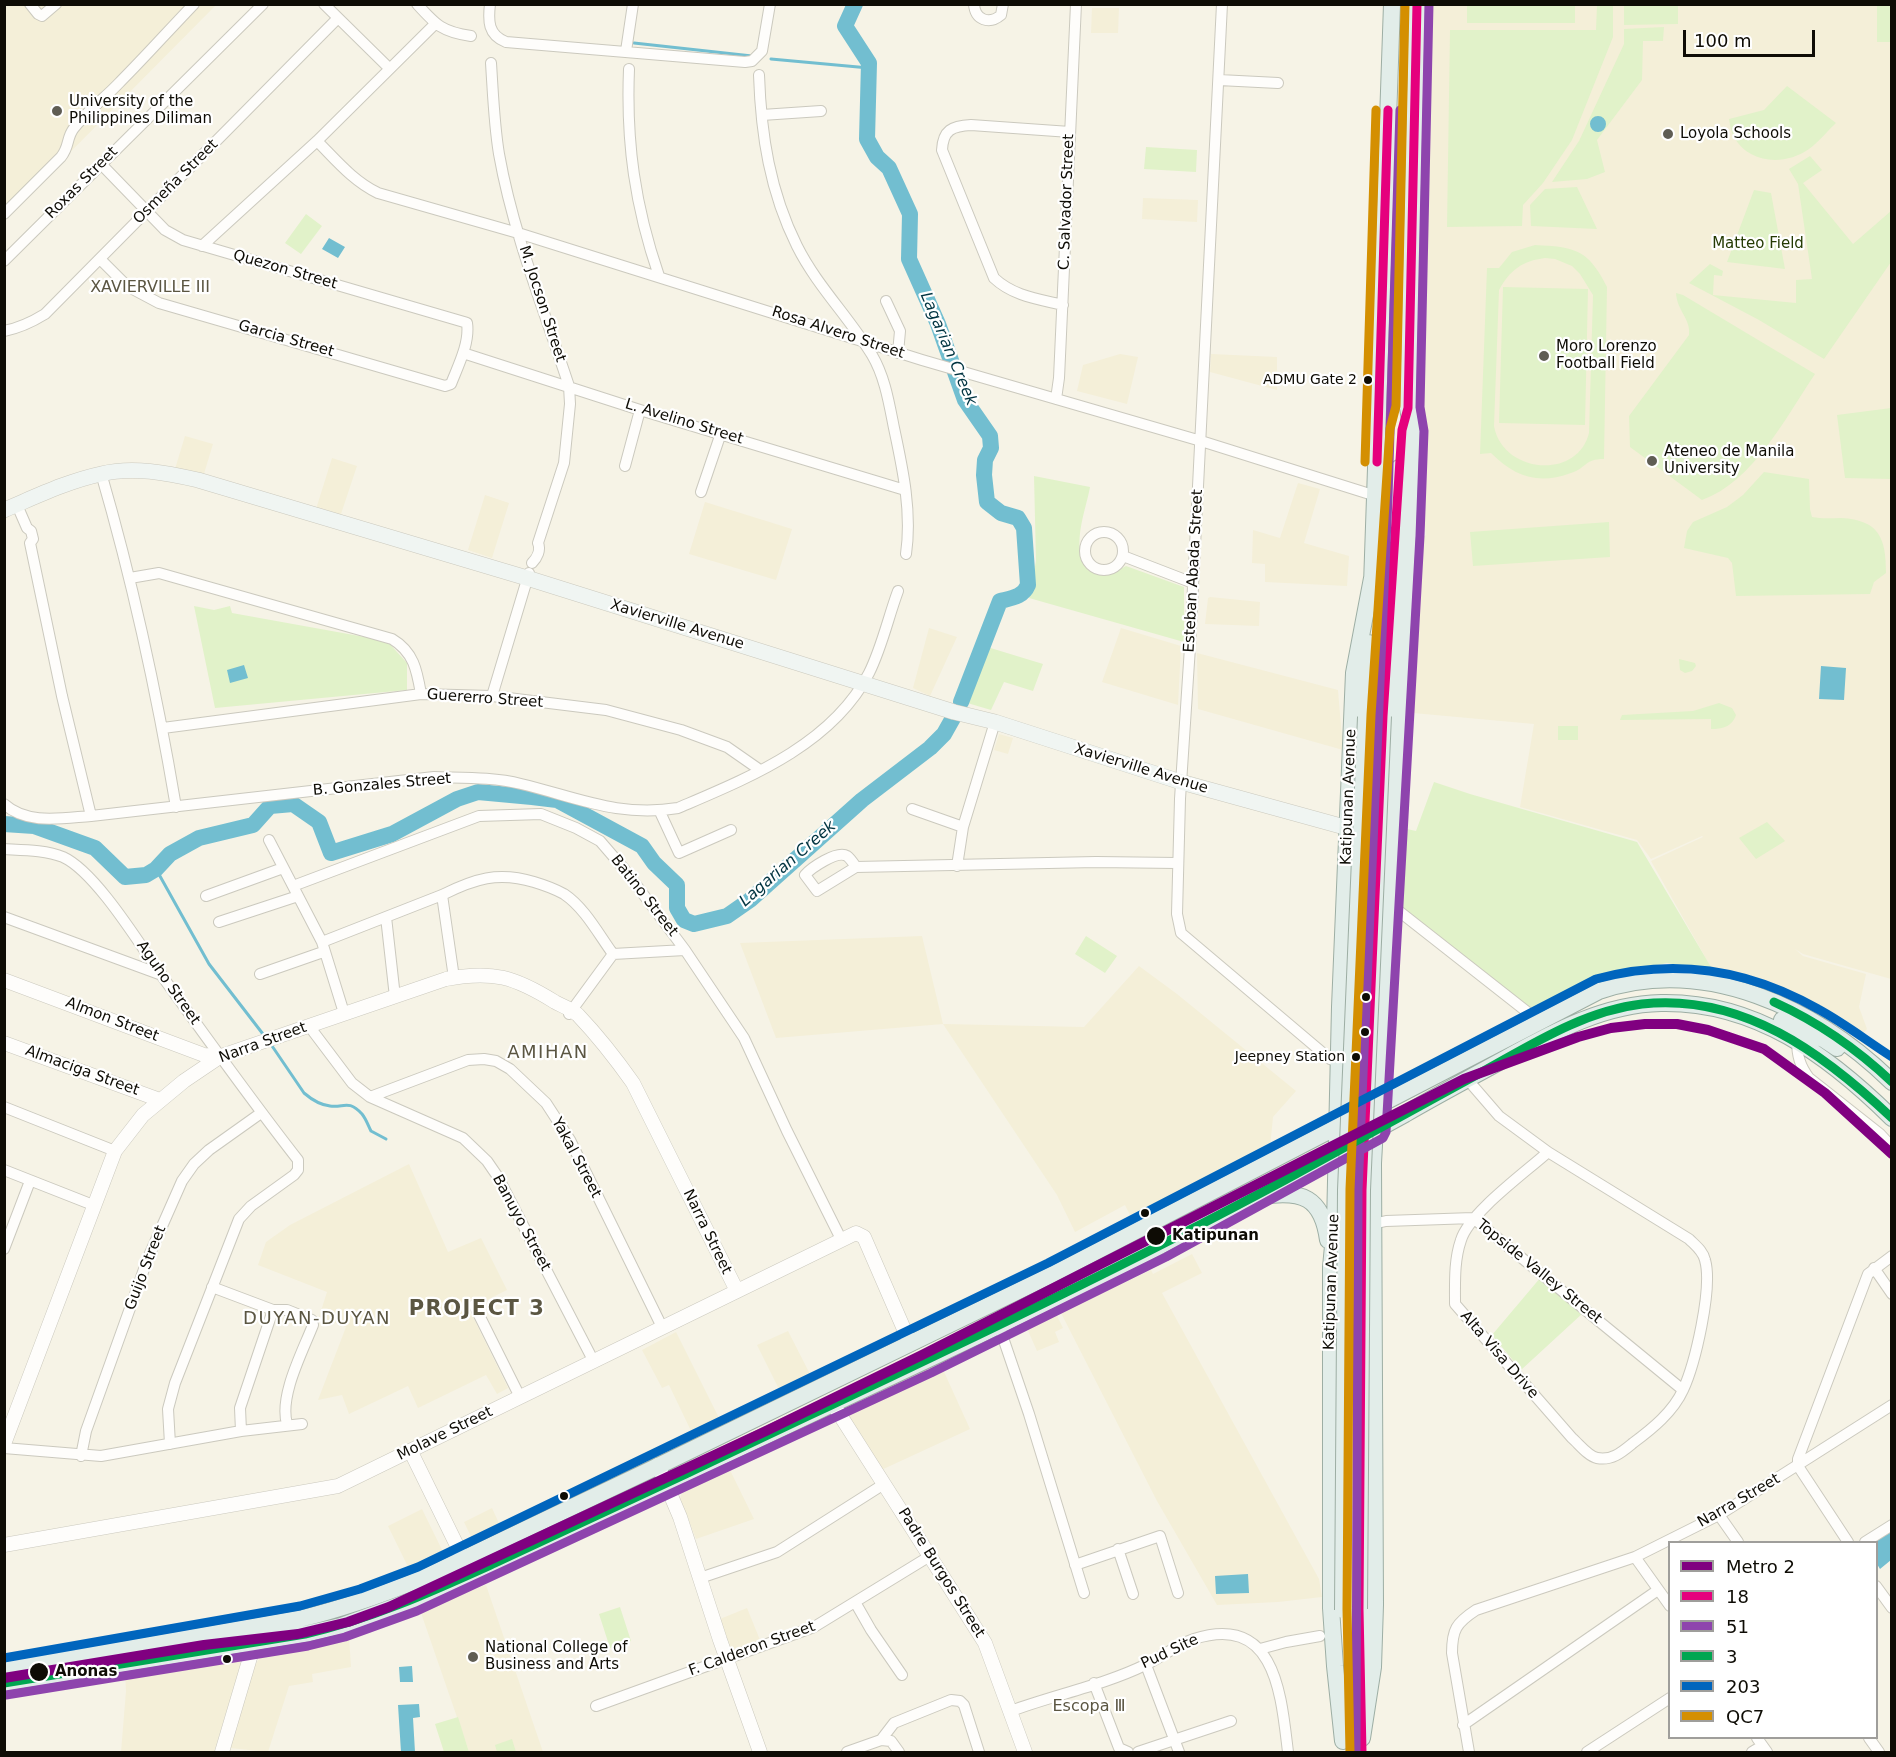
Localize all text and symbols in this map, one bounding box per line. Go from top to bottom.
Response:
scale bar [1686,18,1818,56]
text: 100 m [1694,30,1752,51]
place label: University of the Philippines Diliman [69,93,212,128]
marker: University of the Philippines Diliman [50,104,64,118]
place label: Loyola Schools [1680,125,1791,143]
marker: Loyola Schools [1661,127,1675,141]
street label: C. Salvador Street [1056,134,1078,270]
street label: Osmeña Street [130,136,222,228]
street label: Roxas Street [42,143,122,223]
park label: Matteo Field [1712,235,1804,253]
street label: M. Jocson Street [515,244,569,364]
street label: Quezon Street [231,247,339,293]
district label: XAVIERVILLE III [79,278,221,298]
water label: Lagarian Creek [915,289,981,409]
street label: Rosa Alvero Street [769,303,907,363]
street label: Garcia Street [236,317,336,361]
place label: Moro Lorenzo Football Field [1556,338,1657,373]
marker: Moro Lorenzo Football Field [1537,349,1551,363]
place label: ADMU Gate 2 [1263,372,1357,388]
marker: ADMU Gate 2 [1362,374,1374,386]
street label: L. Avelino Street [623,395,745,449]
place label: Ateneo de Manila University [1664,443,1794,478]
marker: Ateneo de Manila University [1645,454,1659,468]
street label: Esteban Abada Street [1181,489,1207,653]
street label: Xavierville Avenue [608,596,746,654]
street label: Guererro Street [426,686,544,712]
street label: Katipunan Avenue [1338,728,1360,866]
street label: Xavierville Avenue [1072,740,1210,798]
street label: B. Gonzales Street [312,770,452,800]
water label: Lagarian Creek [736,817,840,911]
street label: Batino Street [607,852,681,940]
street label: Aguho Street [132,938,204,1028]
unlabelled marker [1360,991,1372,1003]
street label: Almon Street [63,994,161,1046]
street label: Narra Street [217,1019,309,1067]
unlabelled marker [1359,1026,1371,1038]
street label: Almaciga Street [23,1042,141,1100]
district label: AMIHAN [507,1042,589,1064]
place label: Jeepney Station [1235,1049,1345,1065]
marker: Jeepney Station [1350,1051,1362,1063]
street label: Yakal Street [547,1115,605,1201]
street label: Banuyo Street [488,1172,554,1274]
street label: Narra Street [679,1187,735,1277]
unlabelled marker [1139,1207,1151,1219]
street label: Katipunan Avenue [1321,1213,1343,1351]
street label: Topside Valley Street [1473,1216,1605,1328]
street label: Guijo Street [122,1223,170,1313]
marker: Katipunan [1145,1225,1167,1247]
place label: Katipunan [1172,1227,1259,1245]
district label: PROJECT 3 [409,1297,545,1323]
district label: DUYAN-DUYAN [243,1308,391,1330]
street label: Alta Visa Drive [1456,1308,1542,1402]
street label: Molave Street [394,1403,496,1465]
street label: Narra Street [1695,1470,1783,1532]
unlabelled marker [558,1490,570,1502]
street label: Padre Burgos Street [894,1505,988,1641]
legend [1668,1541,1878,1739]
text: Metro 2 [1726,1556,1795,1577]
text: 18 [1726,1586,1749,1607]
text: 51 [1726,1616,1749,1637]
street label: F. Calderon Street [686,1618,818,1680]
street label: Pud Site [1138,1631,1202,1673]
place label: National College of Business and Arts [485,1639,627,1674]
text: 3 [1726,1646,1737,1667]
marker: National College of Business and Arts [466,1650,480,1664]
unlabelled marker [221,1653,233,1665]
marker: Anonas [28,1661,50,1683]
place label: Anonas [55,1663,117,1681]
text: 203 [1726,1676,1760,1697]
district label: Escopa Ⅲ [1052,1697,1126,1717]
text: QC7 [1726,1706,1764,1727]

